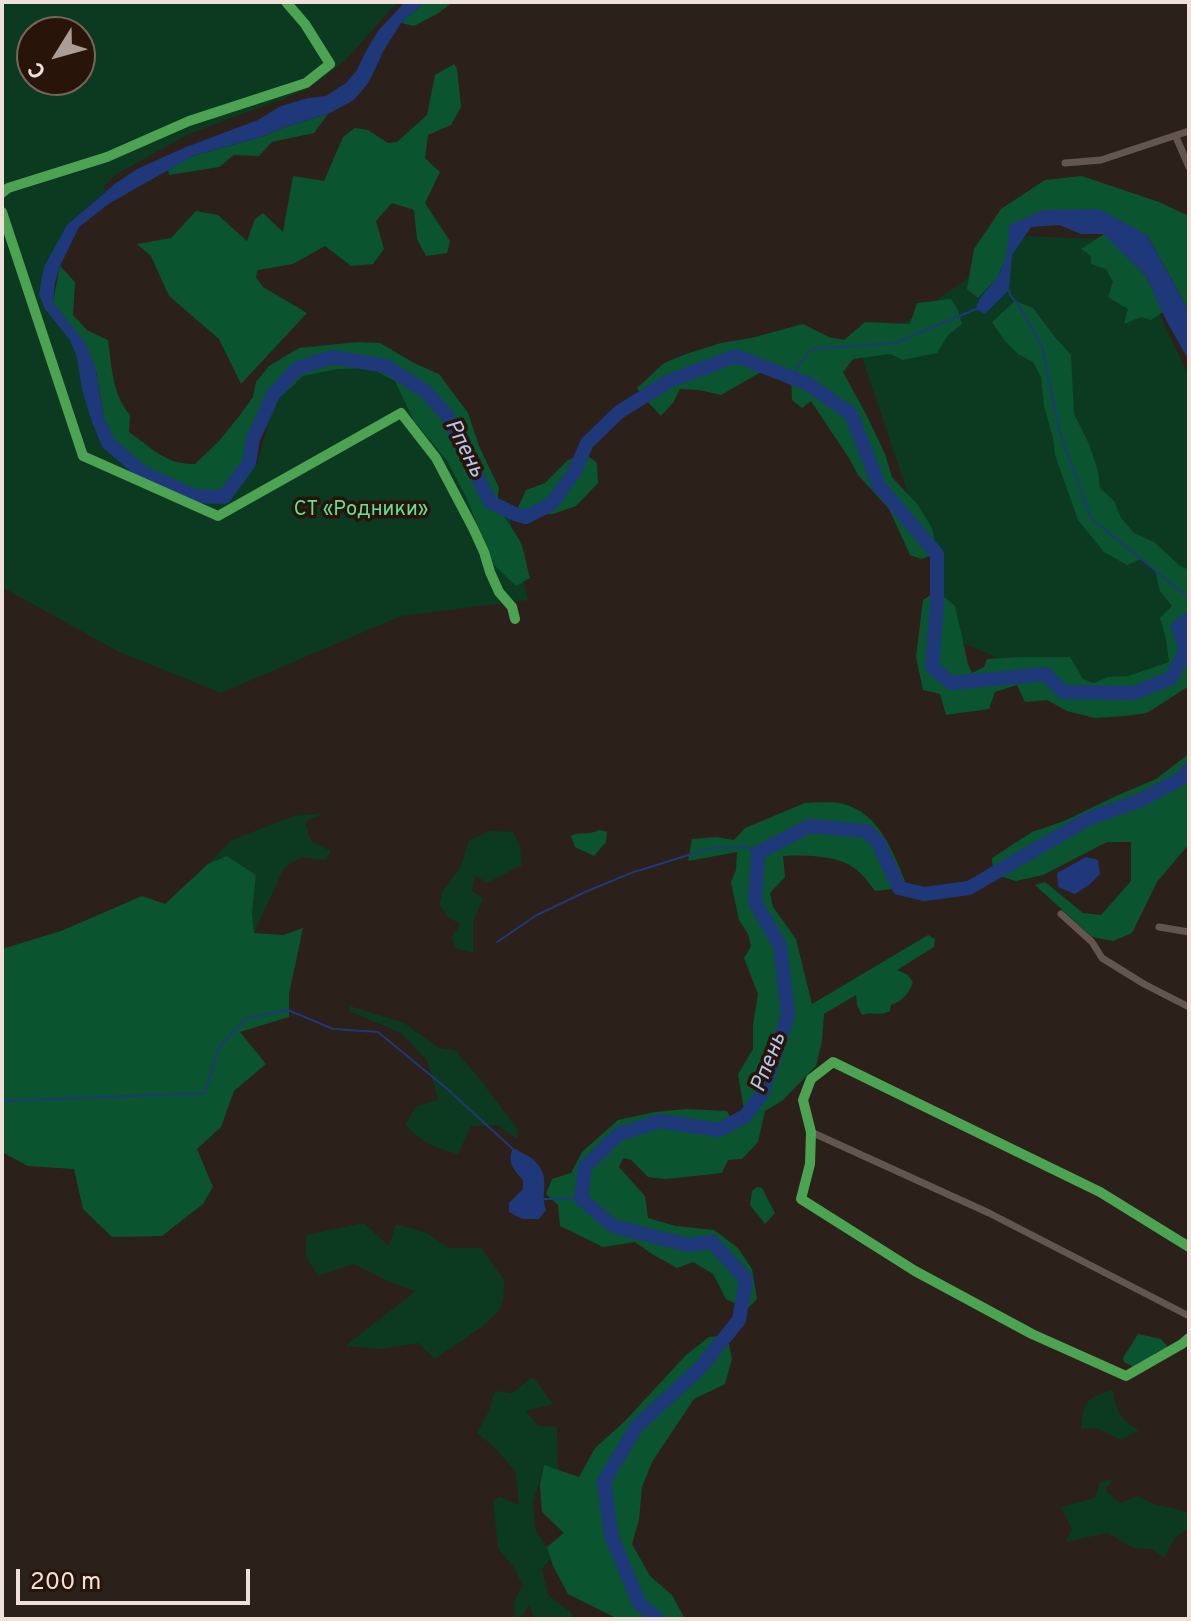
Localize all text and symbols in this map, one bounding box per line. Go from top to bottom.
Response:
north arrow [16,16,96,96]
text: С [23,56,53,83]
water label: Рпень [437,416,489,482]
park label: СТ «Родники» [294,499,428,523]
water label: Рпень [747,1030,793,1096]
scale bar [20,1553,254,1603]
text: 200 m [30,1568,101,1598]

